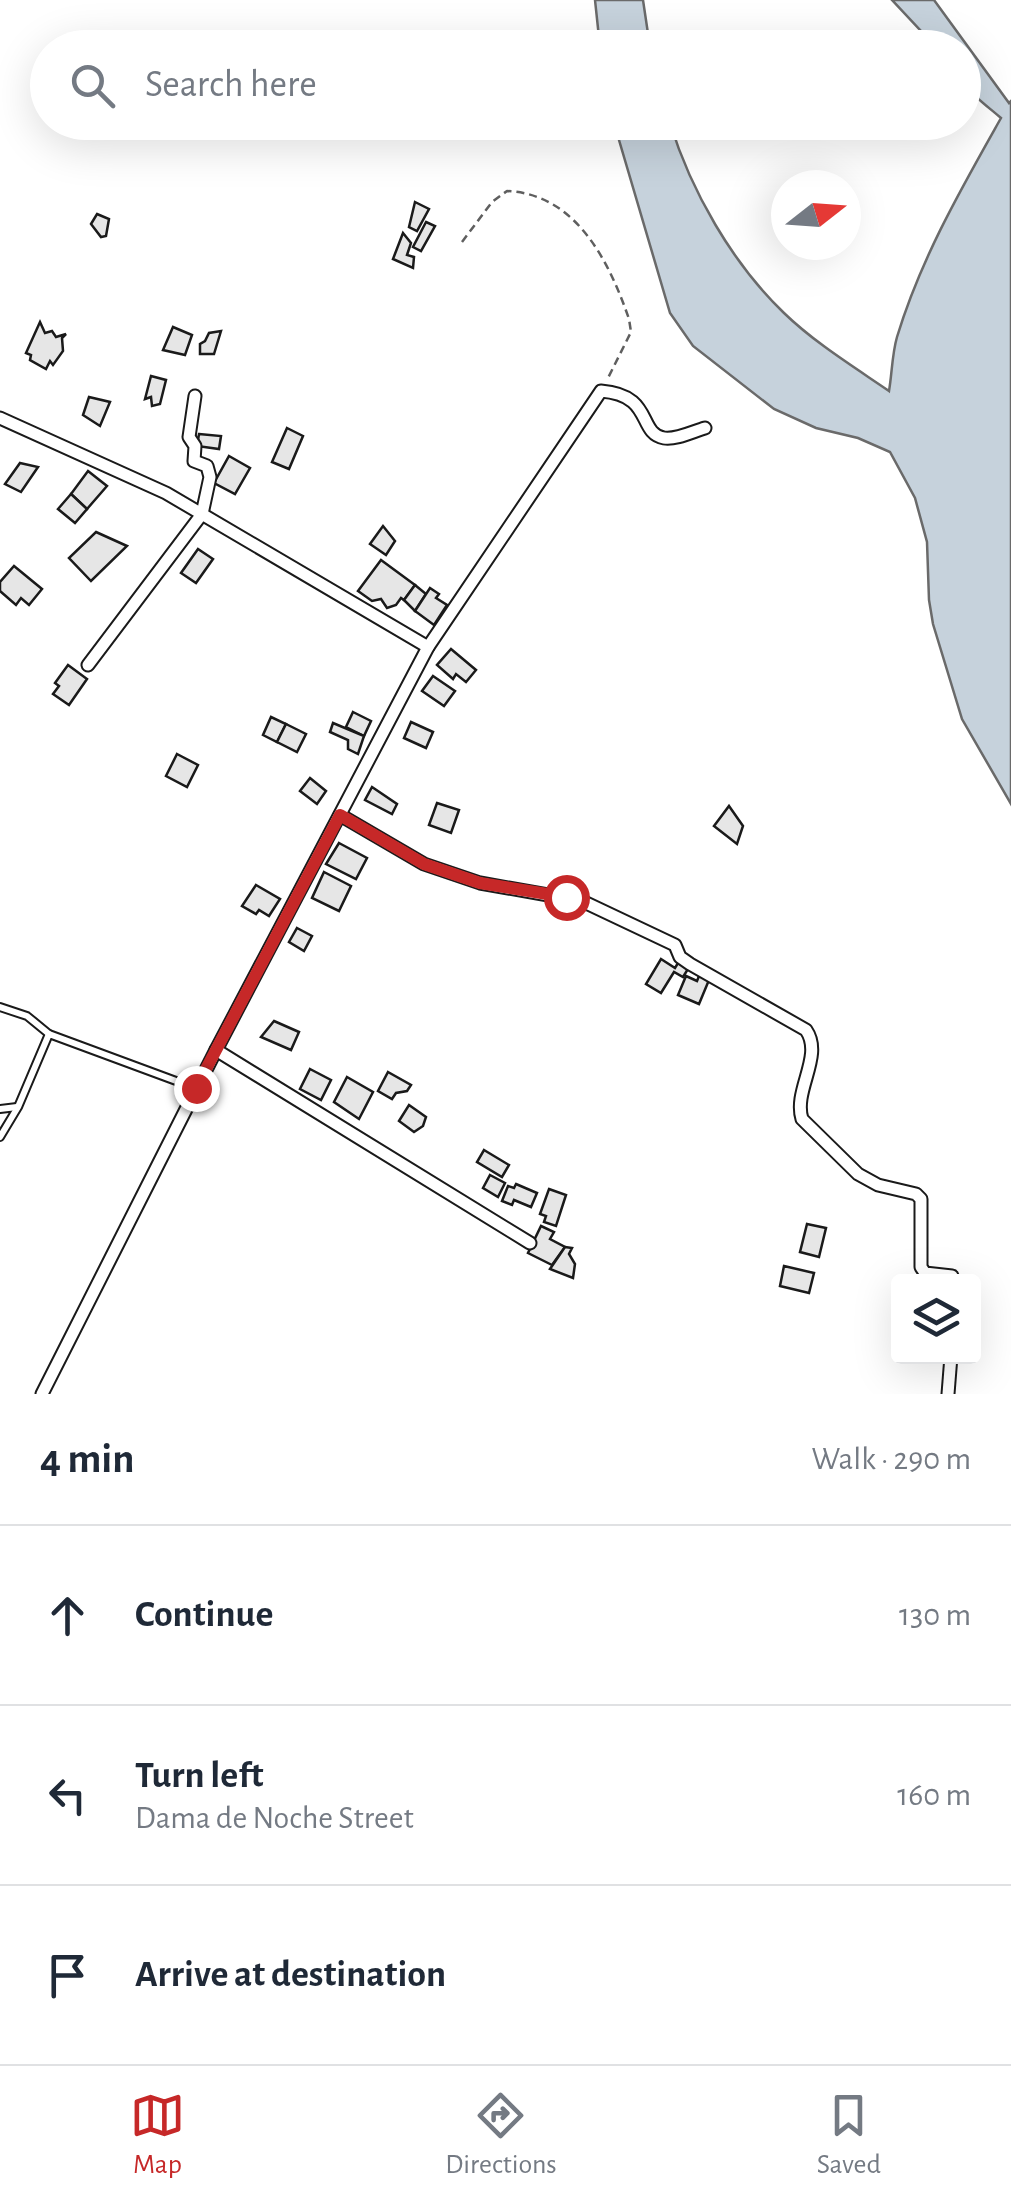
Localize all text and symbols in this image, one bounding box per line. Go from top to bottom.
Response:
search box [30,30,981,140]
icon: search [65,58,120,113]
text: Search here [145,66,317,104]
north arrow [771,170,861,260]
route start [544,875,590,921]
route end [174,1066,220,1112]
map controls [891,1274,981,1364]
button: layers [891,1274,981,1364]
text: 4 min [40,1438,135,1480]
text: Walk · 290 m [812,1443,971,1475]
icon: ahead [40,1588,95,1643]
text: Continue [135,1596,273,1634]
text: 130 m [899,1599,971,1631]
text: Turn left [135,1757,263,1795]
icon: left [40,1768,95,1823]
text: 160 m [897,1779,971,1811]
text: Dama de Noche Street [135,1802,414,1834]
icon: arrive [40,1948,95,2003]
text: Arrive at destination [135,1956,446,1994]
tab: Map [130,2088,185,2182]
tab: Directions [445,2088,557,2182]
tab: Saved [817,2088,881,2182]

